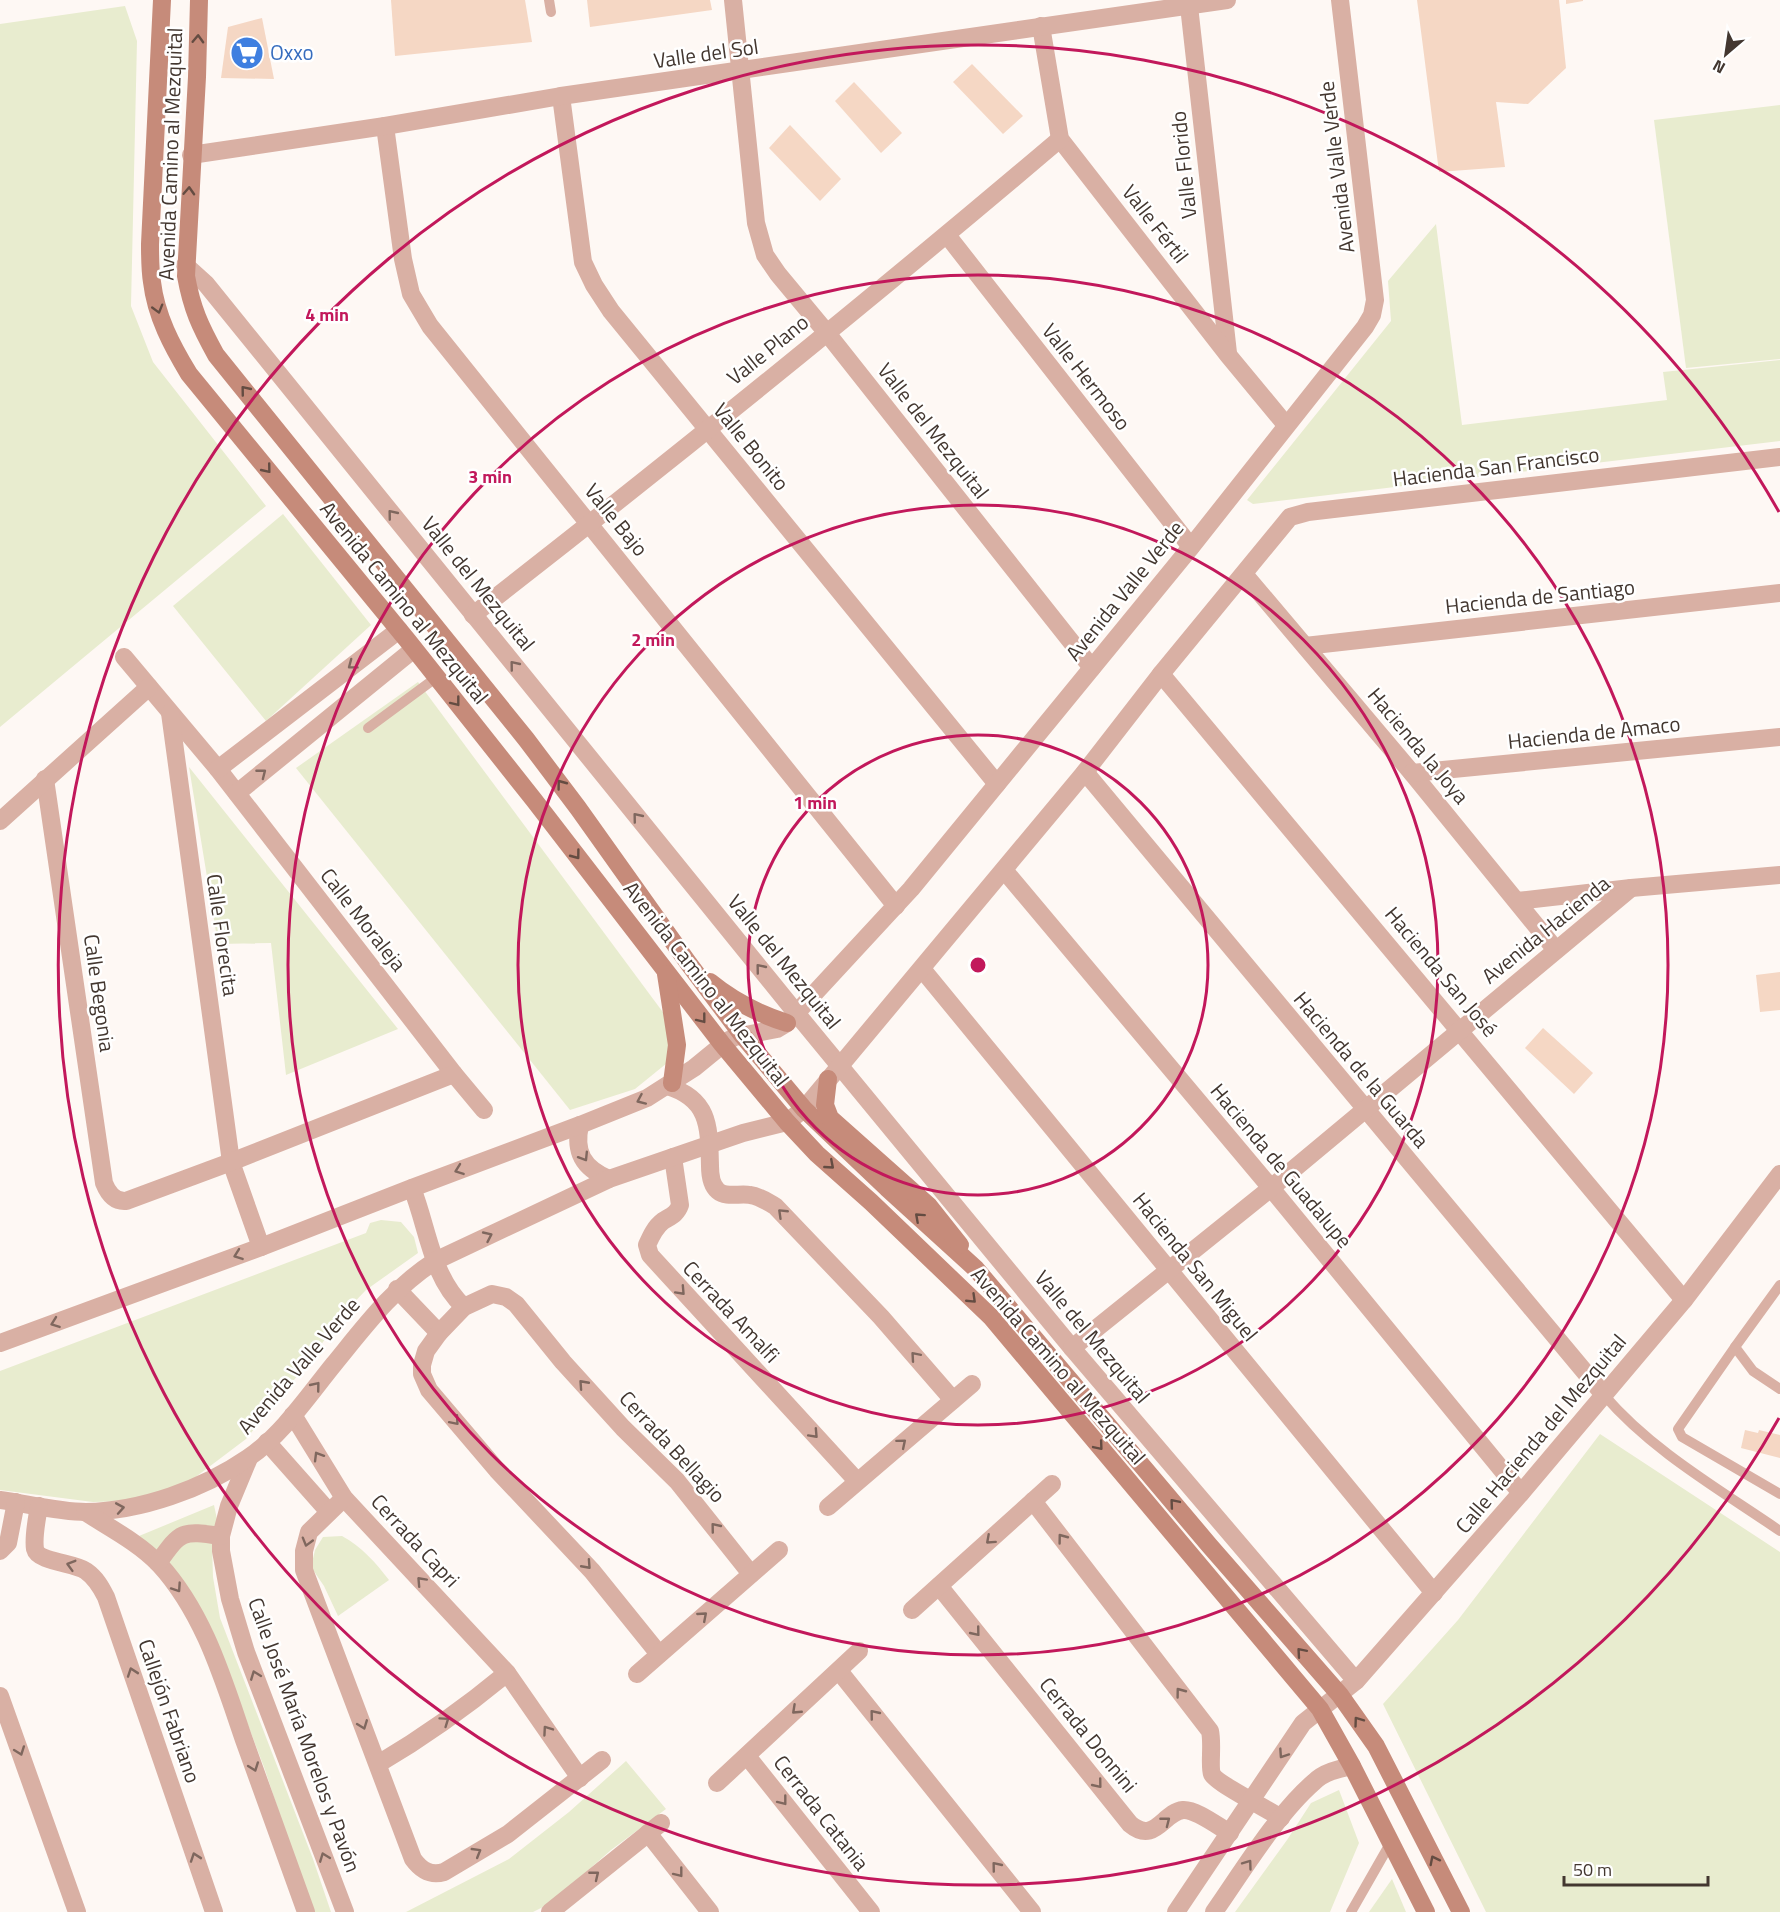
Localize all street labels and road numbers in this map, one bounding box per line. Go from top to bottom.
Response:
street label: Avenida Camino al Mezquital [150,27,190,281]
street label: Valle del Sol [651,30,760,76]
street label: Avenida Valle Verde [1310,79,1362,255]
street label: Valle Florido [1161,110,1205,221]
street label: Valle Fértil [1115,177,1197,270]
street label: Valle Plano [719,306,815,392]
street label: Valle Hermoso [1035,316,1139,437]
street label: Valle del Mezquital [870,355,997,505]
street label: Valle Bonito [706,395,797,497]
street label: Hacienda San Francisco [1391,437,1601,495]
street label: Valle Bajo [577,476,656,563]
street label: Avenida Camino al Mezquital [313,494,497,711]
street label: Valle del Mezquital [414,509,543,658]
street label: Avenida Valle Verde [1057,513,1191,668]
street label: Hacienda de Santiago [1444,570,1636,622]
street label: Hacienda la Joya [1360,680,1478,811]
street label: Hacienda de Amaco [1506,707,1682,757]
street label: Calle Moraleja [313,861,415,978]
street label: Avenida Hacienda [1474,867,1617,991]
street label: Calle Florecita [199,872,247,999]
street label: Avenida Camino al Mezquital [616,874,797,1093]
street label: Valle del Mezquital [720,887,849,1036]
street label: Hacienda San José [1378,899,1506,1044]
street label: Calle Begonia [76,932,124,1054]
street label: Hacienda de la Guarda [1286,984,1437,1155]
street label: Hacienda de Guadalupe [1203,1076,1360,1255]
street label: Hacienda San Miguel [1125,1185,1266,1348]
street label: Cerrada Amalfi [676,1253,788,1370]
street label: Avenida Camino al Mezquital [964,1259,1154,1471]
street label: Valle del Mezquital [1027,1263,1158,1410]
street label: Avenida Valle Verde [230,1290,367,1441]
street label: Calle Hacienda del Mezquital [1447,1327,1633,1540]
street label: Cerrada Bellagio [612,1383,733,1510]
street label: Cerrada Capri [364,1486,468,1594]
street label: Calle José María Morelos y Pavón [240,1593,370,1877]
street label: Callejón Fabriano [130,1634,210,1787]
street label: Cerrada Donnini [1032,1670,1146,1799]
street label: Cerrada Catania [766,1748,878,1878]

